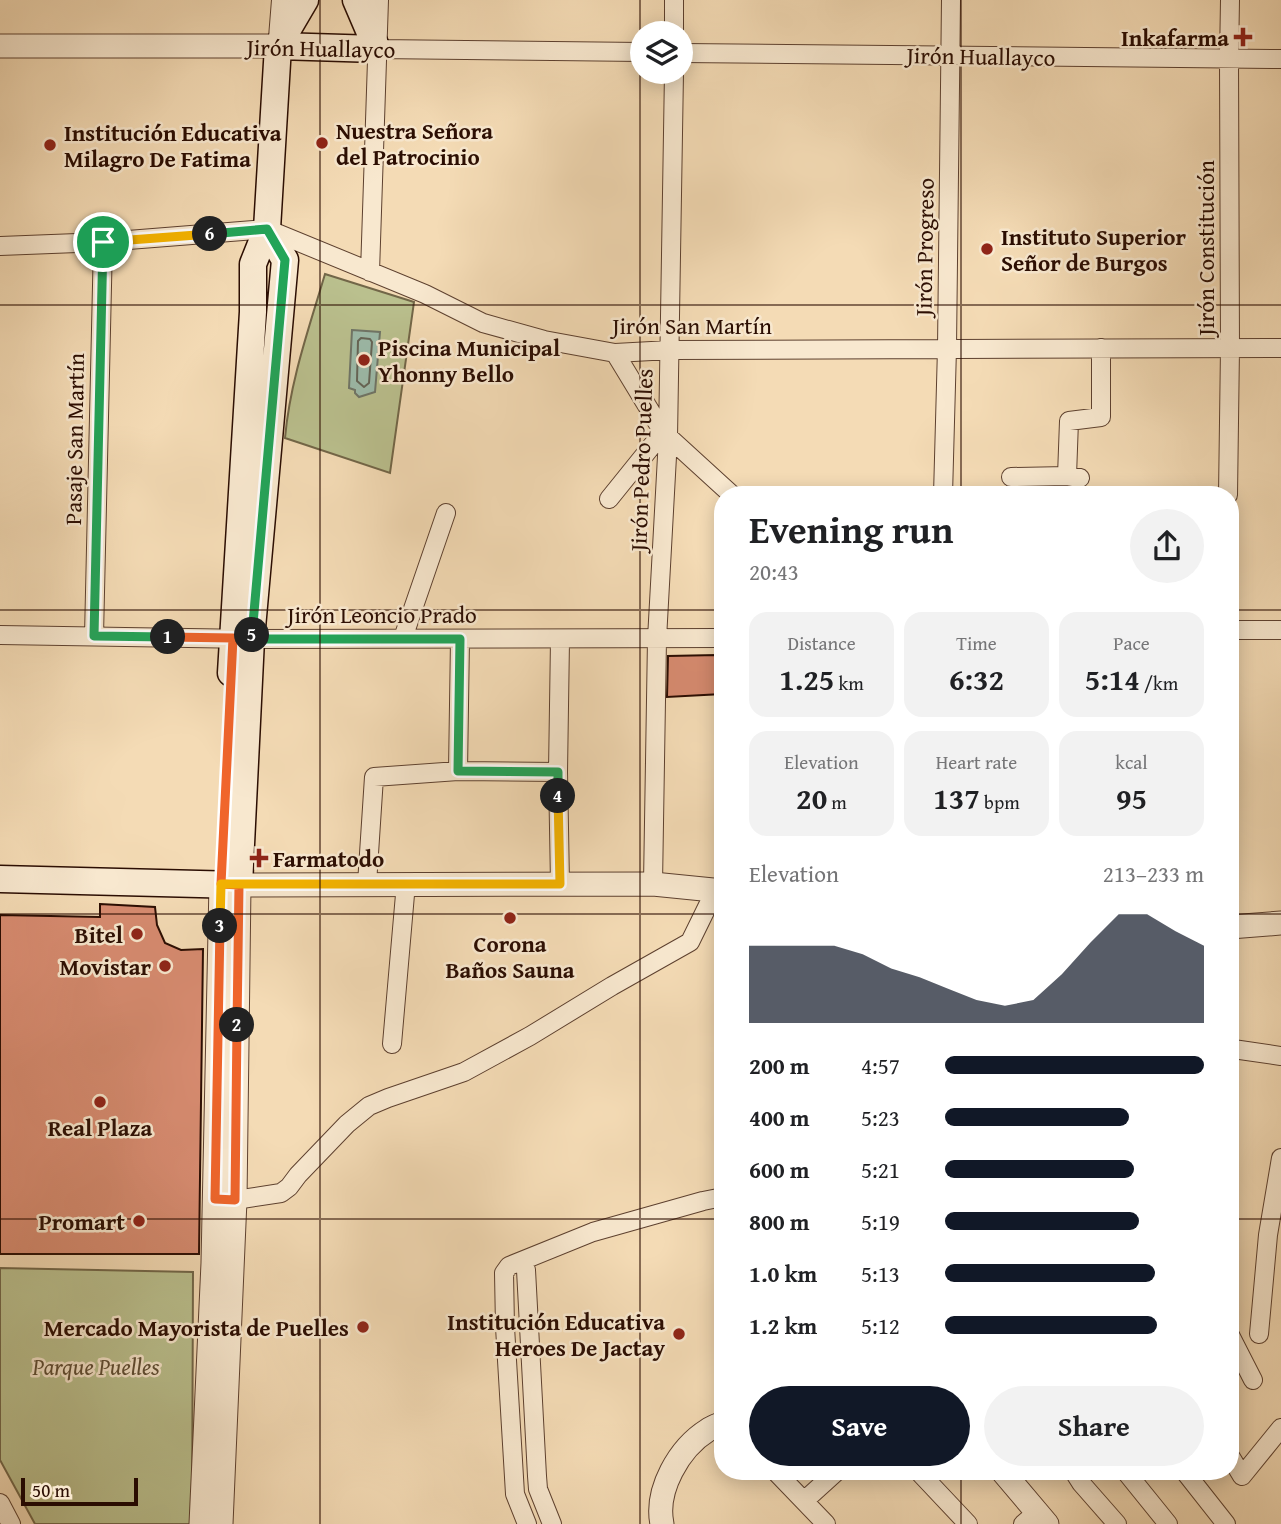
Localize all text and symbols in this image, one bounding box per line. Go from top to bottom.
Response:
map controls [630,21,693,84]
button: layers [630,21,693,84]
place label: Inkafarma [1121,21,1229,54]
marker: Inkafarma [1235,29,1251,45]
street label: Jirón Huallayco [243,30,396,66]
street label: Jirón Huallayco [903,38,1056,74]
place label: Nuestra Señora del Patrocinio [336,114,493,173]
place label: Institución Educativa Milagro De Fatima [64,116,282,175]
marker: Nuestra Señora del Patrocinio [314,135,330,151]
marker: Institución Educativa Milagro De Fatima [42,137,58,153]
street label: Jirón Constitución [1189,160,1222,339]
street label: Jirón Progreso [906,178,942,319]
pin [73,212,133,272]
pin: 6 [192,216,228,252]
text: 6 [205,219,214,247]
place label: Instituto Superior Señor de Burgos [1001,220,1187,279]
icon: arrive [84,223,122,261]
marker: Instituto Superior Señor de Burgos [979,241,995,257]
street label: Jirón San Martín [609,309,772,342]
place label: Piscina Municipal Yhonny Bello [378,331,560,390]
marker: Piscina Municipal Yhonny Bello [356,352,372,368]
street label: Pasaje San Martín [56,353,92,525]
street label: Jirón Pedro Puelles [621,368,661,555]
text: Evening run [749,501,953,557]
button: share [1130,509,1204,583]
text: 20:43 [749,555,799,588]
street label: Jirón Leoncio Prado [284,598,477,631]
pin: 5 [234,618,270,652]
pin: 1 [150,620,186,654]
text: 5 [247,620,256,648]
text: 1 [163,622,172,650]
text: Distance [787,629,856,657]
text: Time [956,629,997,657]
text: Pace [1113,629,1150,657]
text: 1.25 [779,657,834,701]
text: 6:32 [949,657,1004,701]
text: 5:14 [1085,657,1140,701]
text: km [834,669,864,697]
text: /km [1140,669,1178,697]
text: Elevation [784,748,859,776]
text: Heart rate [936,748,1017,776]
text: kcal [1115,748,1148,776]
text: 20 [796,776,827,820]
text: 137 [933,776,980,820]
text: 95 [1116,776,1147,820]
pin: 4 [540,778,576,814]
text: 4 [553,781,562,809]
text: m [827,788,847,816]
text: bpm [980,788,1020,816]
place label: Farmatodo [273,842,384,875]
marker: Farmatodo [251,850,267,866]
text: Elevation [749,857,839,890]
text: 213–233 m [1103,857,1204,890]
pin: 3 [202,908,238,944]
marker: Corona Baños Sauna [502,910,518,926]
text: 3 [215,911,224,939]
place label: Bitel [75,918,123,951]
marker: Bitel [129,926,145,942]
place label: Corona Baños Sauna [445,927,575,986]
place label: Movistar [60,950,151,983]
marker: Movistar [157,958,173,974]
pin: 2 [219,1007,254,1042]
text: 2 [232,1010,241,1038]
text: 200 m [749,1049,810,1082]
text: 4:57 [861,1049,900,1082]
marker: Real Plaza [92,1094,108,1110]
text: 400 m [749,1101,810,1134]
text: 5:23 [861,1101,900,1134]
place label: Real Plaza [48,1111,153,1144]
text: 600 m [749,1153,810,1186]
text: 5:21 [861,1153,900,1186]
place label: Promart [38,1205,125,1238]
text: 800 m [749,1205,810,1238]
text: 5:19 [861,1205,900,1238]
marker: Promart [131,1213,147,1229]
text: 1.0 km [749,1257,817,1290]
text: 5:13 [861,1257,900,1290]
place label: Institución Educativa Heroes De Jactay [447,1305,665,1364]
text: 1.2 km [749,1309,817,1342]
text: 5:12 [861,1309,900,1342]
place label: Mercado Mayorista de Puelles [44,1311,349,1344]
marker: Mercado Mayorista de Puelles [355,1319,371,1335]
marker: Institución Educativa Heroes De Jactay [671,1326,687,1342]
park label: Parque Puelles [31,1350,160,1383]
button: Save [749,1386,970,1466]
button: Share [984,1386,1204,1466]
scale bar [21,1475,138,1507]
text: 50 m [32,1476,70,1504]

